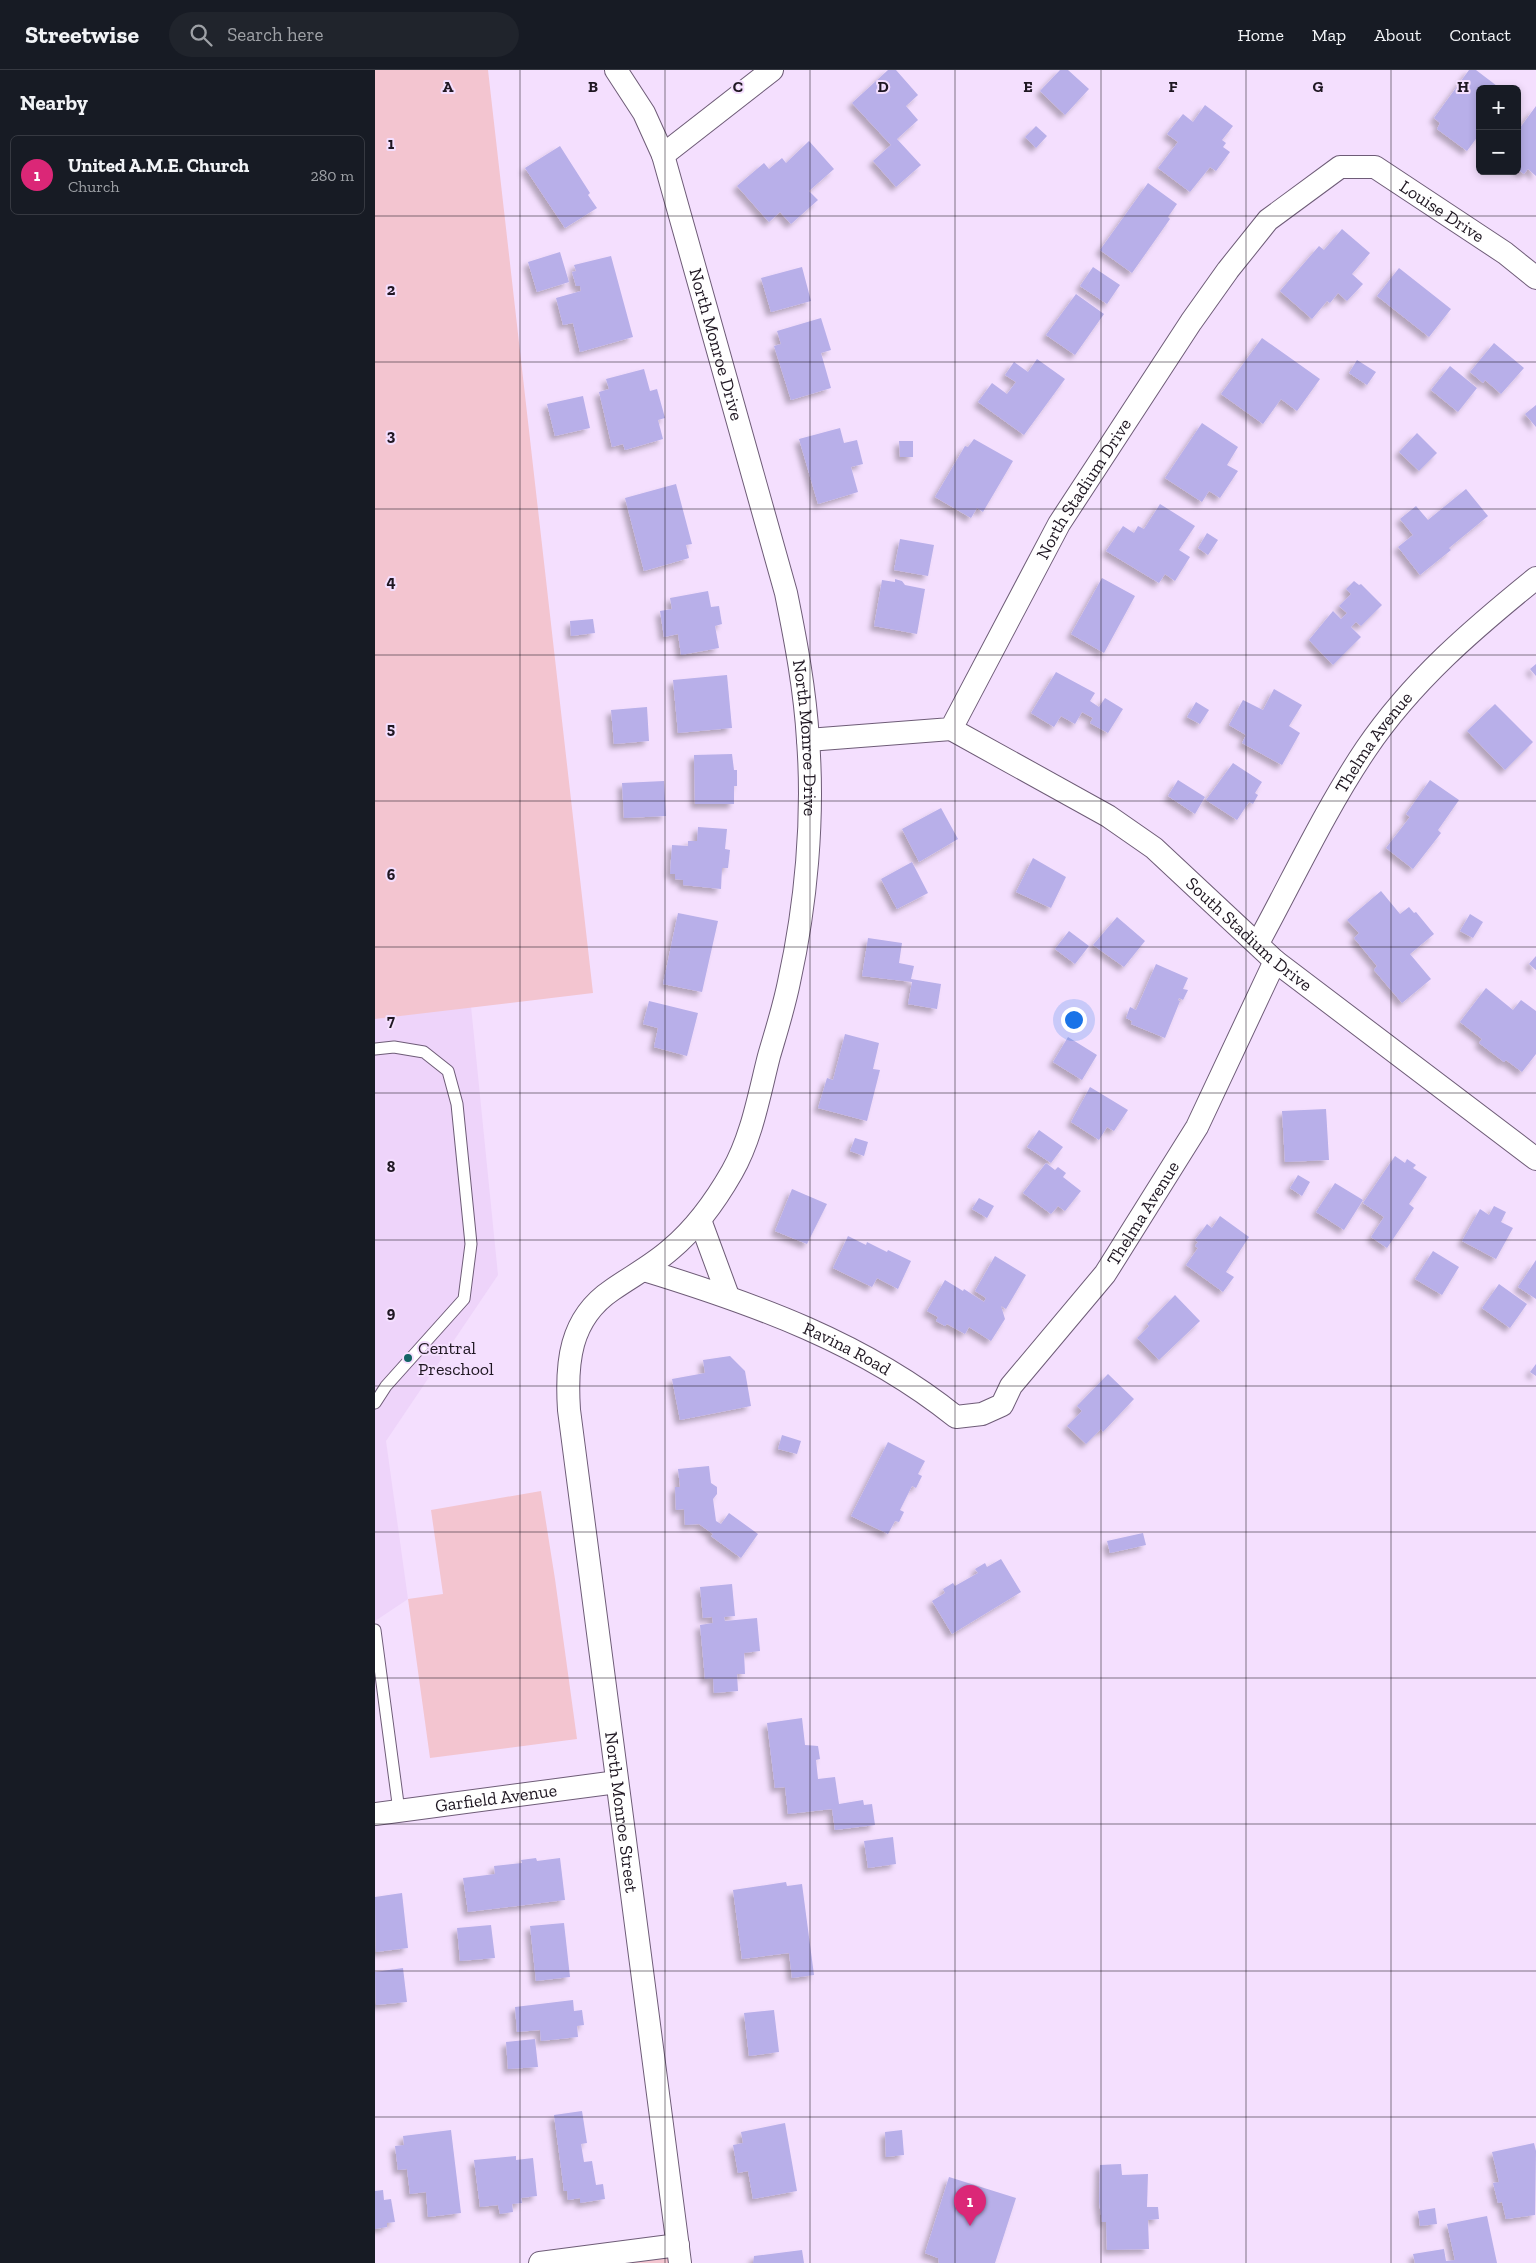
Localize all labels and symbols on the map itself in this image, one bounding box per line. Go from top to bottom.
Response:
text: A [443,77,454,96]
text: B [588,77,598,96]
text: C [733,77,743,96]
text: D [877,77,889,96]
text: E [1023,77,1033,96]
text: F [1168,77,1178,96]
text: G [1313,77,1324,96]
text: H [1457,77,1469,96]
text: 1 [388,134,395,153]
street label: Louise Drive [1395,175,1489,247]
street label: North Monroe Drive [684,266,748,423]
text: 2 [387,280,396,299]
street label: North Stadium Drive [1031,414,1136,563]
text: 3 [387,426,396,445]
text: 4 [386,572,396,591]
street label: North Monroe Drive [788,658,821,817]
street label: Thelma Avenue [1330,687,1417,797]
text: 5 [387,719,395,738]
text: 6 [387,865,396,884]
street label: South Stadium Drive [1181,872,1317,996]
your location [1061,1007,1087,1033]
text: 7 [387,1011,395,1030]
text: 8 [387,1157,396,1176]
street label: Thelma Avenue [1102,1157,1184,1270]
text: 9 [387,1303,396,1322]
street label: Ravina Road [800,1317,895,1380]
place label: Central Preschool [418,1337,494,1380]
marker: Central Preschool [402,1352,414,1364]
street label: North Monroe Street [600,1730,643,1894]
street label: Garfield Avenue [434,1779,558,1817]
pin: 1 [954,2185,986,2226]

